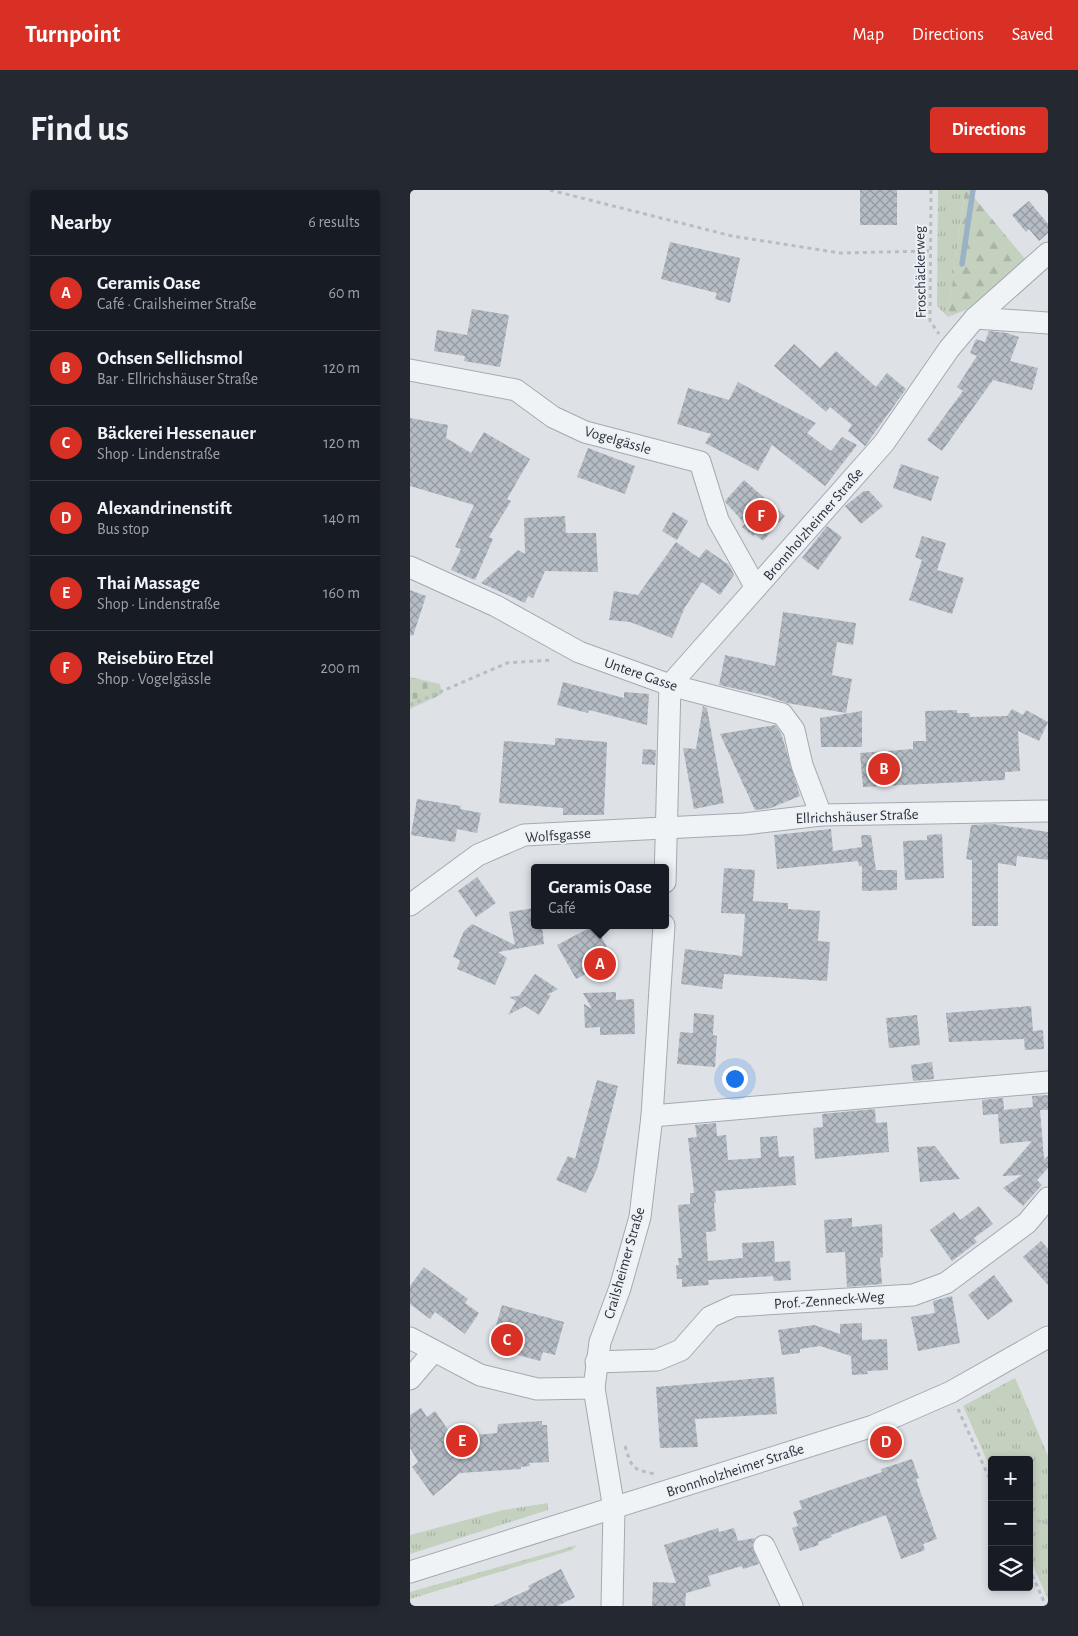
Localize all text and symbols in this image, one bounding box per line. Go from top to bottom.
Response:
text: Turnpoint [25,23,120,47]
text: Map [853,26,884,44]
text: Directions [912,26,984,44]
text: Saved [1012,26,1053,44]
button: Directions [930,107,1048,153]
text: Find us [30,112,129,147]
text: Nearby [50,212,111,233]
text: 6 results [308,214,360,230]
street label: Froschäckerweg [912,225,929,318]
text: Geramis Oase [97,274,200,293]
text: A [61,285,71,301]
text: 60 m [329,285,360,301]
text: Café · Crailsheimer Straße [97,296,256,312]
text: Ochsen Sellichsmol [97,349,243,368]
text: B [61,360,71,376]
text: 120 m [323,360,360,376]
text: Bar · Ellrichshäuser Straße [97,371,258,387]
text: Bäckerei Hessenauer [97,424,256,443]
street label: Vogelgässle [583,424,653,457]
text: C [62,435,70,451]
text: 120 m [323,435,360,451]
text: Shop · Lindenstraße [97,446,220,462]
street label: Bronnholzheimer Straße [761,465,866,583]
pin: F [745,497,777,535]
text: Alexandrinenstift [97,499,232,518]
text: D [61,510,71,526]
text: 140 m [323,510,360,526]
text: Bus stop [97,521,149,537]
text: Thai Massage [97,574,200,593]
text: E [62,585,70,601]
text: 160 m [323,585,360,601]
text: Shop · Lindenstraße [97,596,220,612]
text: Reisebüro Etzel [97,649,214,668]
street label: Untere Gasse [602,655,679,694]
text: F [62,660,70,676]
text: 200 m [320,660,360,676]
text: Shop · Vogelgässle [97,671,211,687]
pin: B [868,750,900,788]
street label: Ellrichshäuser Straße [795,807,919,826]
street label: Wolfsgasse [525,826,592,845]
popup [531,864,669,929]
text: Geramis Oase [548,878,652,897]
text: Café [548,900,576,916]
pin: A [584,945,616,983]
your location [722,1066,748,1092]
street label: Crailsheimer Straße [601,1206,648,1321]
street label: Prof.-Zenneck-Weg [773,1289,885,1312]
pin: C [491,1321,523,1359]
pin: E [446,1422,478,1460]
pin: D [870,1423,902,1461]
street label: Bronnholzheimer Straße [665,1441,806,1500]
map controls [988,1456,1033,1591]
button: + [988,1456,1033,1501]
button: − [988,1501,1033,1546]
button: layers [988,1546,1033,1591]

